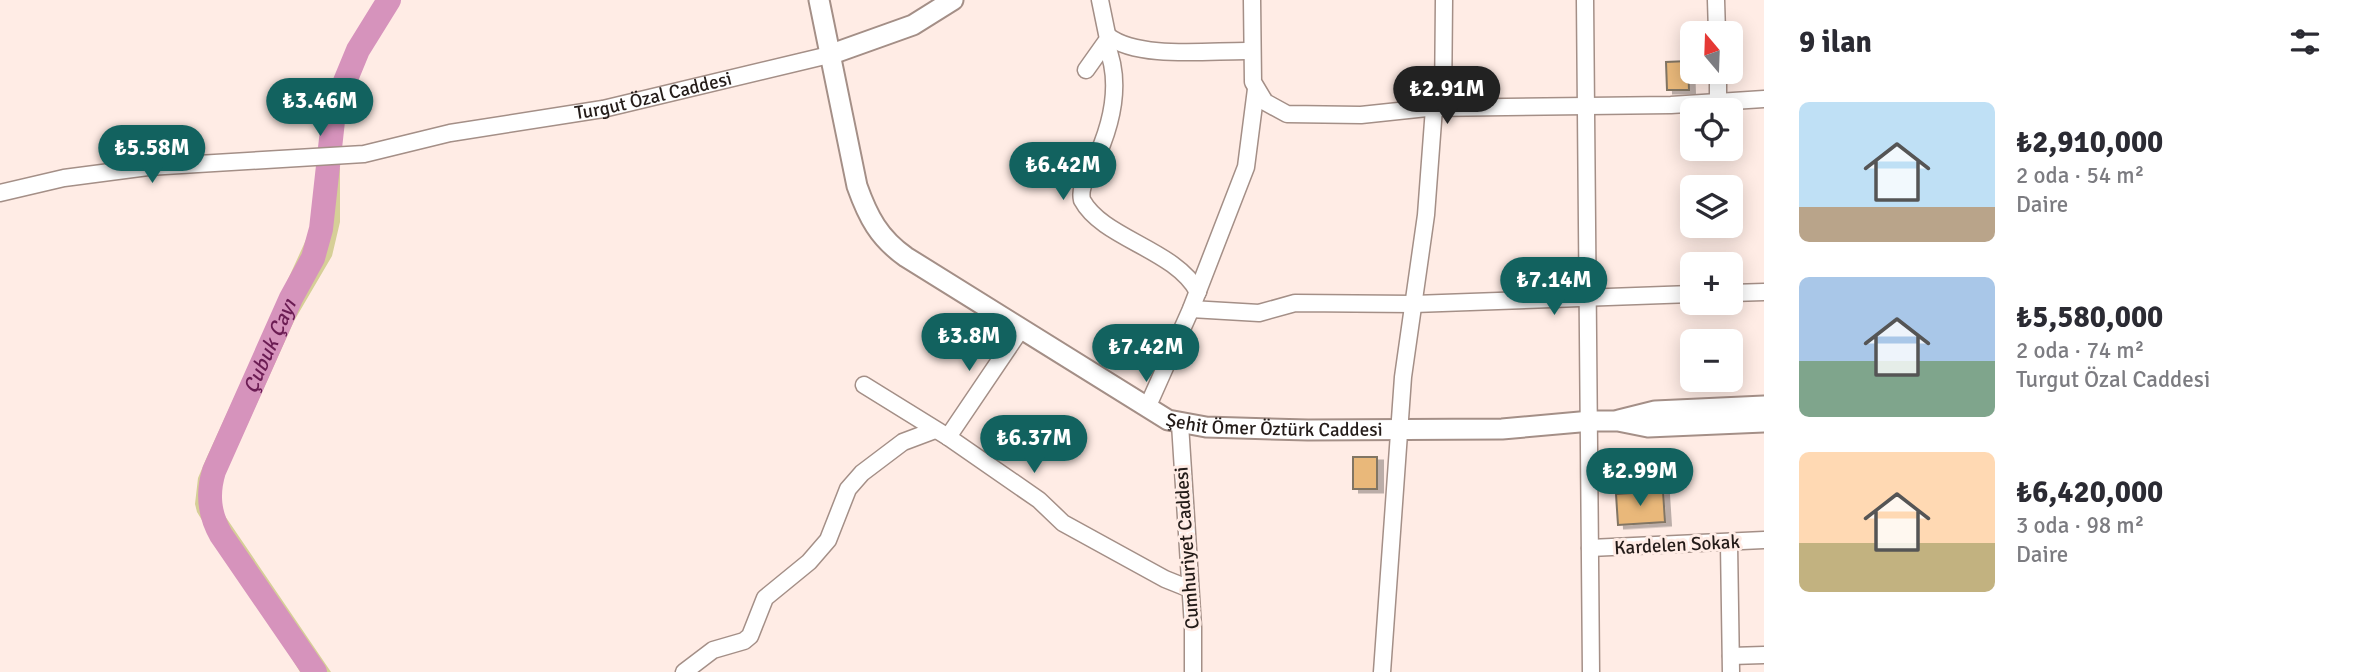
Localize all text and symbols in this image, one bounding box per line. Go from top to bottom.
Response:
north arrow [1680,21,1743,84]
map controls [1680,21,1743,392]
icon: filters [2286,23,2324,61]
text: 9 ilan [1799,24,1872,61]
pin: ₺2.91M [1390,66,1504,126]
street label: Turgut Özal Caddesi [573,67,734,125]
text: ₺2.91M [1409,74,1485,103]
pin: ₺3.46M [263,78,377,138]
text: ₺3.46M [282,86,358,115]
button: locate [1680,98,1743,161]
text: ₺2,910,000 [2016,124,2163,161]
pin: ₺5.58M [95,125,209,185]
icon: home [1855,130,1939,214]
text: ₺5.58M [114,133,190,162]
pin: ₺6.42M [1006,142,1120,202]
text: ₺6.42M [1025,150,1101,179]
text: 2 oda · 54 m² [2016,161,2144,190]
button: layers [1680,175,1743,238]
text: Daire [2016,190,2068,219]
button: + [1680,252,1743,315]
pin: ₺7.14M [1497,258,1611,317]
text: ₺7.14M [1516,265,1592,294]
water label: Çubuk Çayı [237,294,302,398]
text: ₺5,580,000 [2016,299,2163,336]
icon: home [1855,305,1939,389]
pin: ₺3.8M [920,314,1018,373]
text: ₺3.8M [937,321,1001,350]
pin: ₺7.42M [1089,324,1203,384]
button: − [1680,329,1743,392]
text: ₺7.42M [1108,332,1184,361]
text: 2 oda · 74 m² [2016,336,2144,365]
text: Turgut Özal Caddesi [2016,365,2210,394]
street label: Şehit Ömer Öztürk Caddesi [1164,408,1383,442]
pin: ₺6.37M [977,416,1091,475]
text: ₺6.37M [996,423,1072,452]
pin: ₺2.99M [1583,448,1697,508]
text: ₺2.99M [1602,456,1678,485]
street label: Cumhuriyet Caddesi [1169,466,1205,630]
text: ₺6,420,000 [2016,474,2163,511]
icon: home [1855,480,1939,564]
text: 3 oda · 98 m² [2016,511,2144,540]
street label: Kardelen Sokak [1613,530,1741,560]
text: Daire [2016,540,2068,569]

